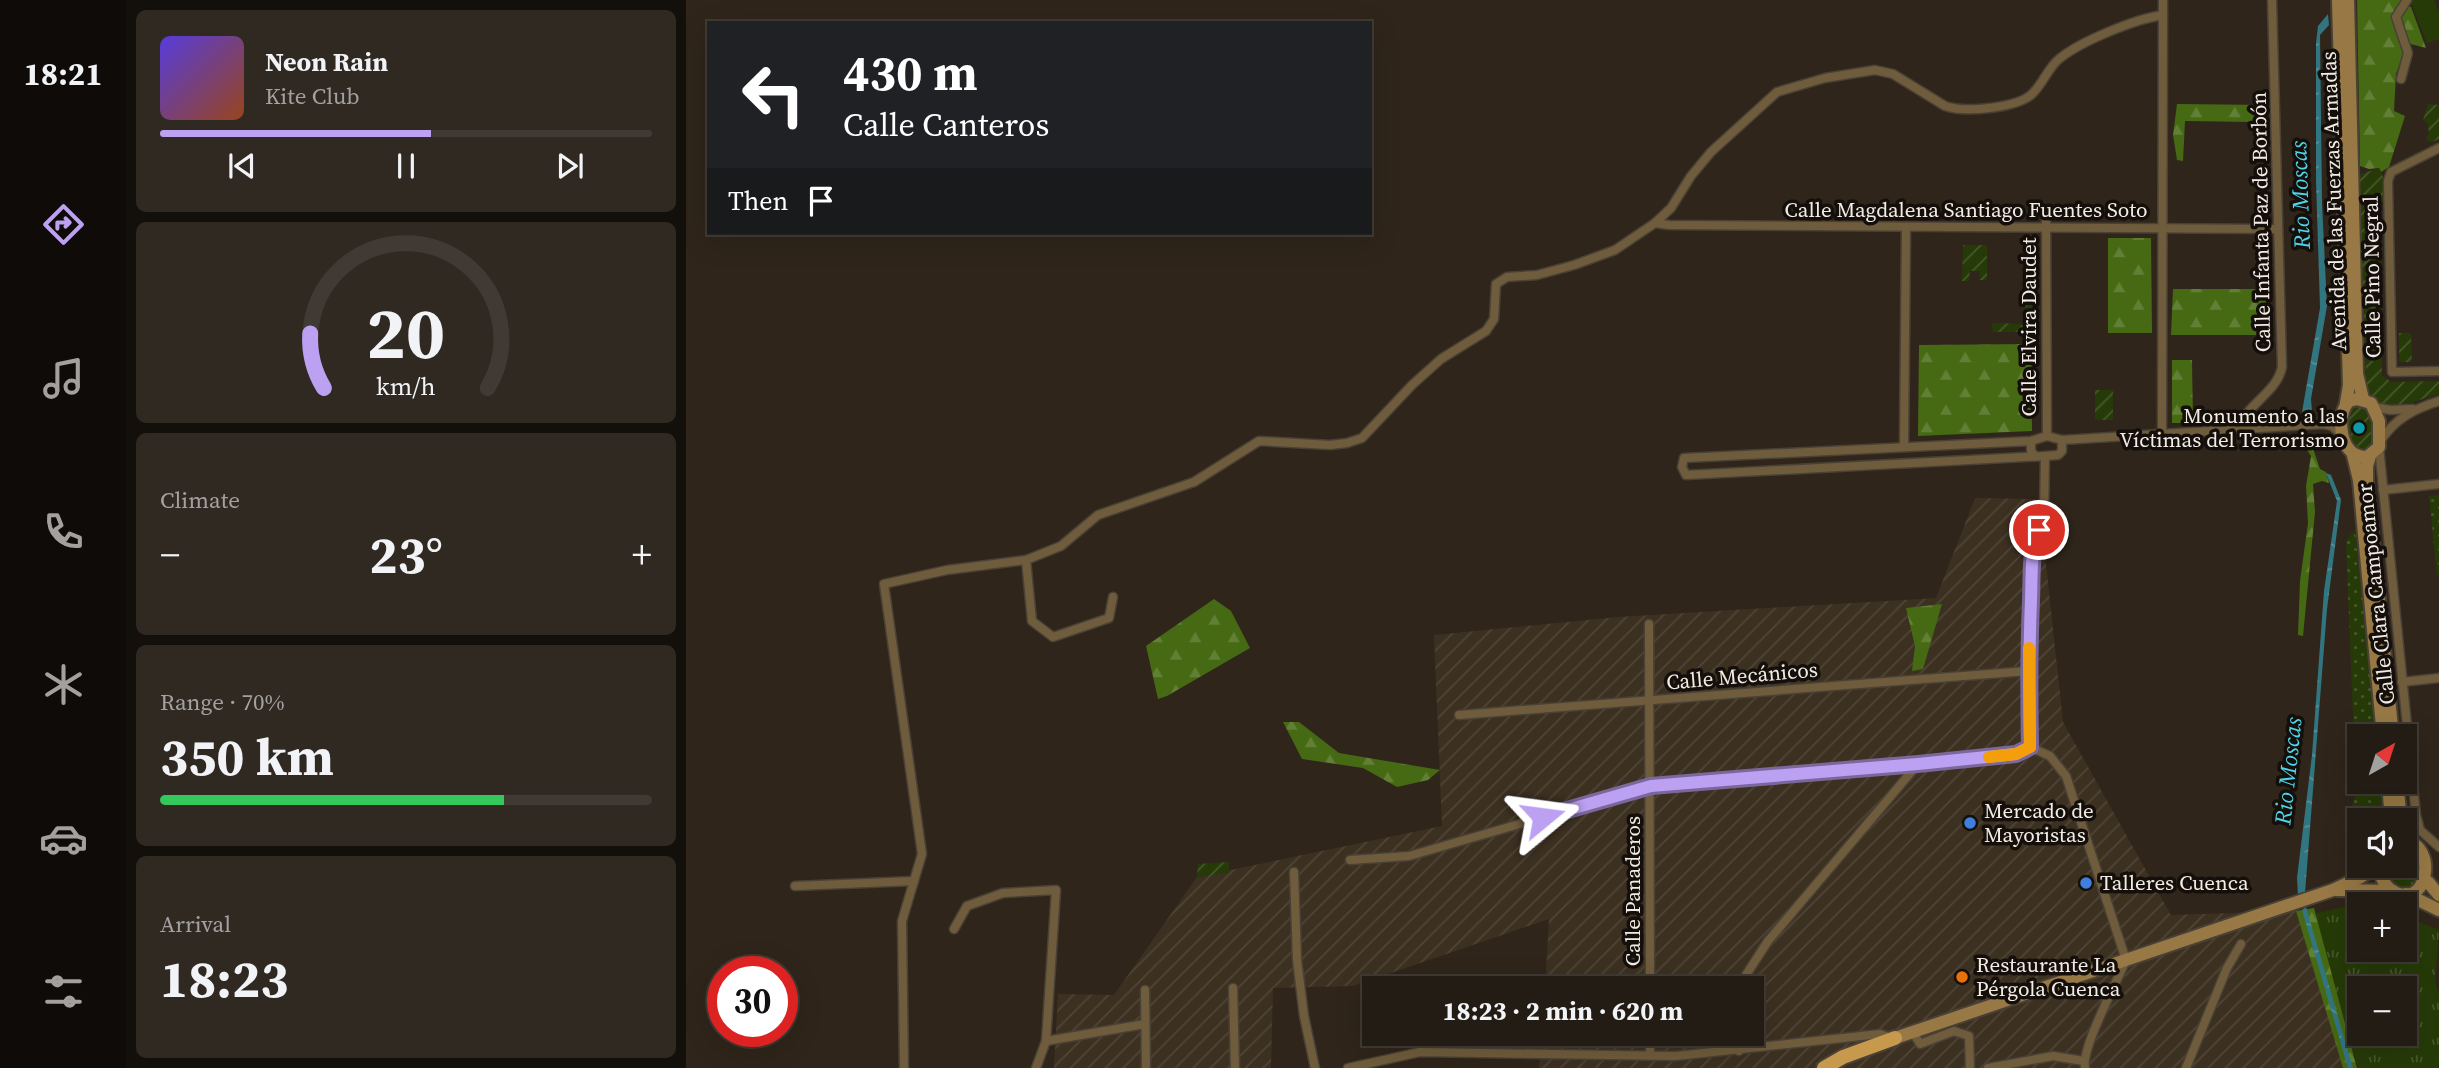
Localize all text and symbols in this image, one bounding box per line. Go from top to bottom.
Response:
text: 430 m [843,39,978,106]
text: Neon Rain [265,44,388,80]
icon: left [728,49,819,140]
street label: Avenida de las Fuerzas Armadas [2314,51,2353,351]
text: 18:21 [24,52,102,96]
text: Kite Club [265,80,360,112]
street label: Calle Infanta Paz de Borbón [2244,91,2277,352]
text: Calle Canteros [843,103,1049,147]
water label: Rio Moscas [2282,140,2318,250]
icon: previous [223,147,261,185]
icon: pause [387,147,425,185]
icon: next [551,147,589,185]
icon: arrive [802,182,840,220]
text: Then [728,183,788,219]
street label: Calle Magdalena Santiago Fuentes Soto [1784,195,2148,224]
street label: Calle Pino Negral [2356,196,2387,358]
icon: directions [39,200,88,249]
street label: Calle Elvira Daudet [2014,237,2043,416]
text: 20 [367,284,445,383]
icon: music [39,354,88,403]
text: km/h [376,369,436,403]
place label: Monumento a las Víctimas del Terrorismo [2119,401,2345,454]
marker: Monumento a las Víctimas del Terrorismo [2351,420,2367,436]
street label: Calle Clara Campoamor [2349,482,2402,706]
text: Climate [160,484,240,516]
pin [2009,500,2069,560]
icon: phone [39,507,88,556]
icon: arrive [2020,511,2058,549]
text: 23° [369,519,443,590]
text: − [160,529,180,581]
text: + [632,529,652,581]
street label: Calle Mecánicos [1665,654,1819,697]
icon: climate [39,660,88,709]
text: Range · 70% [160,686,285,718]
water label: Rio Moscas [2266,715,2310,827]
text: 350 km [160,721,334,792]
north arrow [2347,724,2417,794]
map controls [2347,724,2417,1046]
position arrow [1506,780,1580,854]
place label: Mercado de Mayoristas [1984,796,2094,849]
button: sound [2347,808,2417,878]
icon: car [39,814,88,863]
marker: Mercado de Mayoristas [1962,815,1978,831]
street label: Calle Panaderos [1618,816,1647,966]
place label: Talleres Cuenca [2100,868,2249,897]
marker: Talleres Cuenca [2078,875,2094,891]
button: + [2347,892,2417,962]
text: Arrival [160,908,231,940]
text: 18:23 [160,943,288,1014]
place label: Restaurante La Pérgola Cuenca [1976,950,2121,1003]
speed limit sign: 30 [707,956,798,1047]
icon: filters [39,967,88,1016]
marker: Restaurante La Pérgola Cuenca [1954,969,1970,985]
button: − [2347,976,2417,1046]
text: 18:23 · 2 min · 620 m [1443,993,1683,1029]

